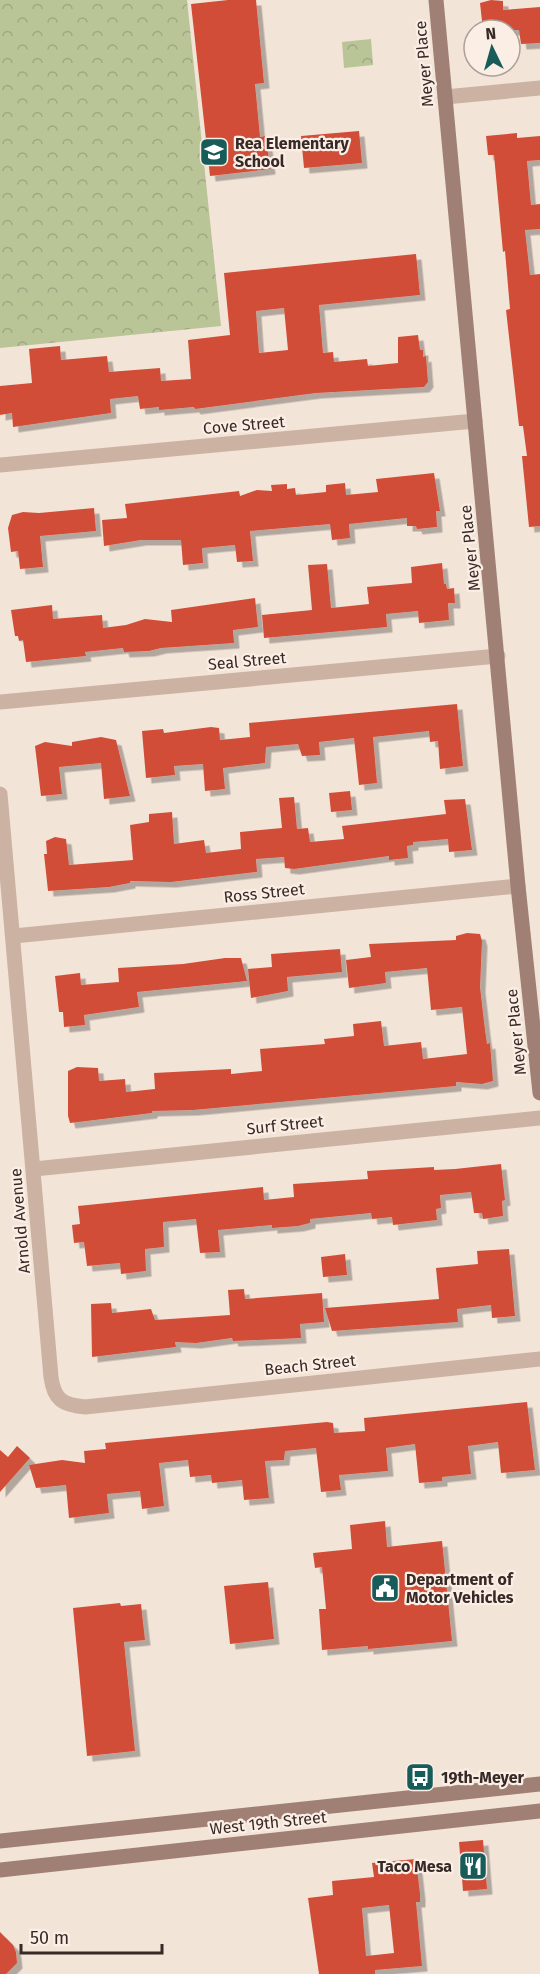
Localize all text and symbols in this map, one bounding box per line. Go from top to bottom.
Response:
north arrow [462,18,522,78]
street label: Meyer Place [411,20,437,108]
text: N [485,24,497,43]
place label: Rea Elementary School [235,134,349,171]
school or university icon: Rea Elementary School [198,136,230,168]
street label: Cove Street [202,412,286,438]
street label: Meyer Place [456,504,484,592]
street label: Seal Street [207,648,287,674]
street label: Ross Street [223,879,306,907]
street label: Meyer Place [502,988,530,1076]
street label: Surf Street [246,1111,325,1138]
street label: Arnold Avenue [6,1168,34,1274]
street label: Beach Street [263,1351,357,1379]
place label: Department of Motor Vehicles [406,1570,514,1607]
public building icon: Department of Motor Vehicles [369,1572,401,1604]
bus stop icon: 19th-Meyer [404,1761,436,1793]
place label: 19th-Meyer [441,1768,525,1787]
street label: West 19th Street [209,1807,328,1839]
restaurant icon: Taco Mesa [457,1850,489,1882]
place label: Taco Mesa [377,1857,452,1876]
scale bar [21,1917,162,1955]
text: 50 m [30,1927,69,1949]

